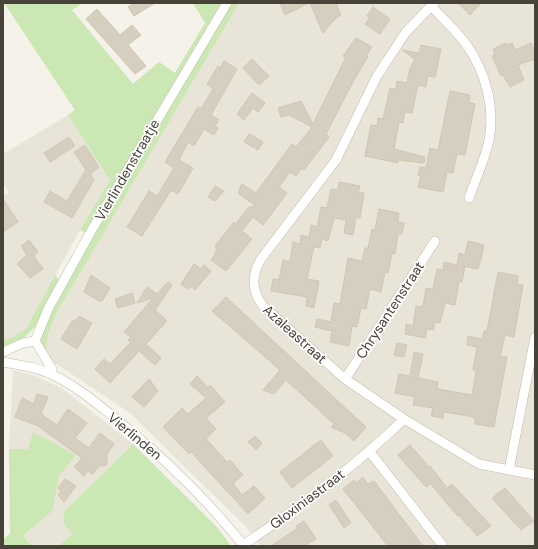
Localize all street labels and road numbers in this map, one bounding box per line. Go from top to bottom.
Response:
street label: Vierlindenstraatje [91,116,163,224]
street label: Chrysantenstraat [352,258,428,362]
street label: Azaleastraat [259,301,331,367]
street label: Vierlinden [104,408,166,464]
street label: Gloxiniastraat [266,465,348,533]

